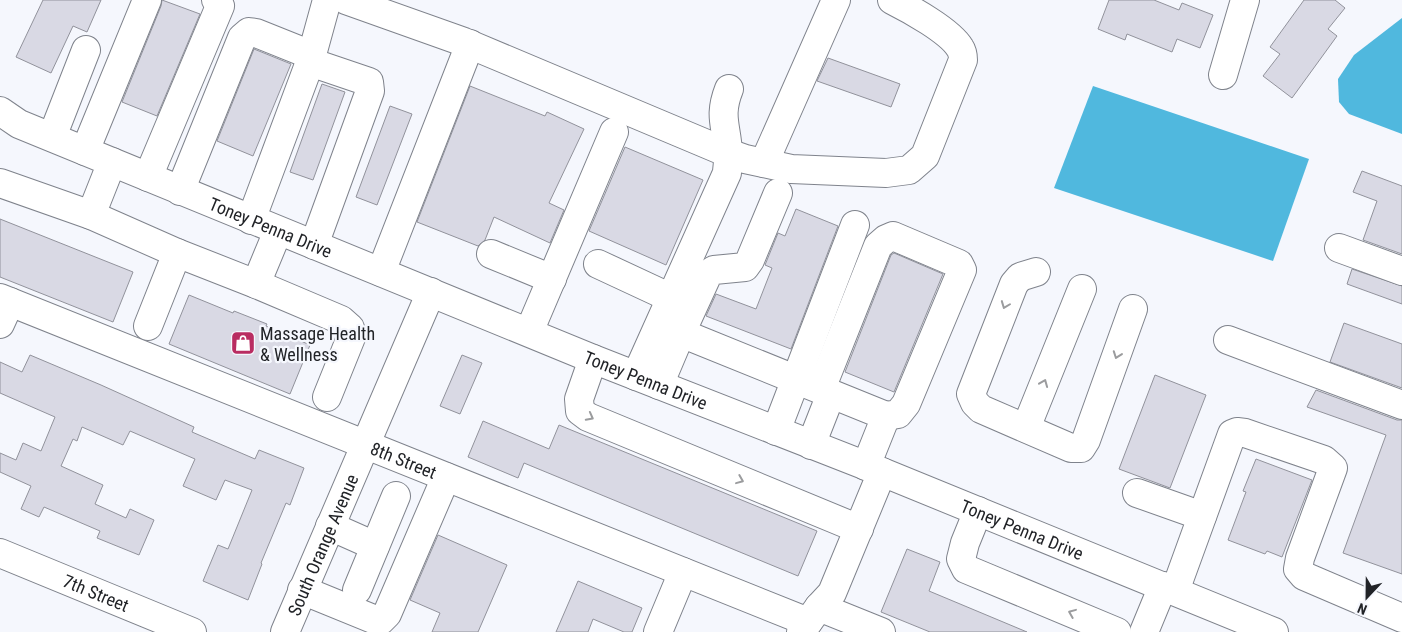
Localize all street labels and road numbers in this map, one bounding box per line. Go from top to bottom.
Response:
street label: Toney Penna Drive [206,193,335,262]
street label: Toney Penna Drive [581,346,711,413]
street label: 8th Street [368,437,440,483]
street label: South Orange Avenue [283,471,362,619]
street label: Toney Penna Drive [958,495,1087,564]
street label: 7th Street [60,570,132,615]

